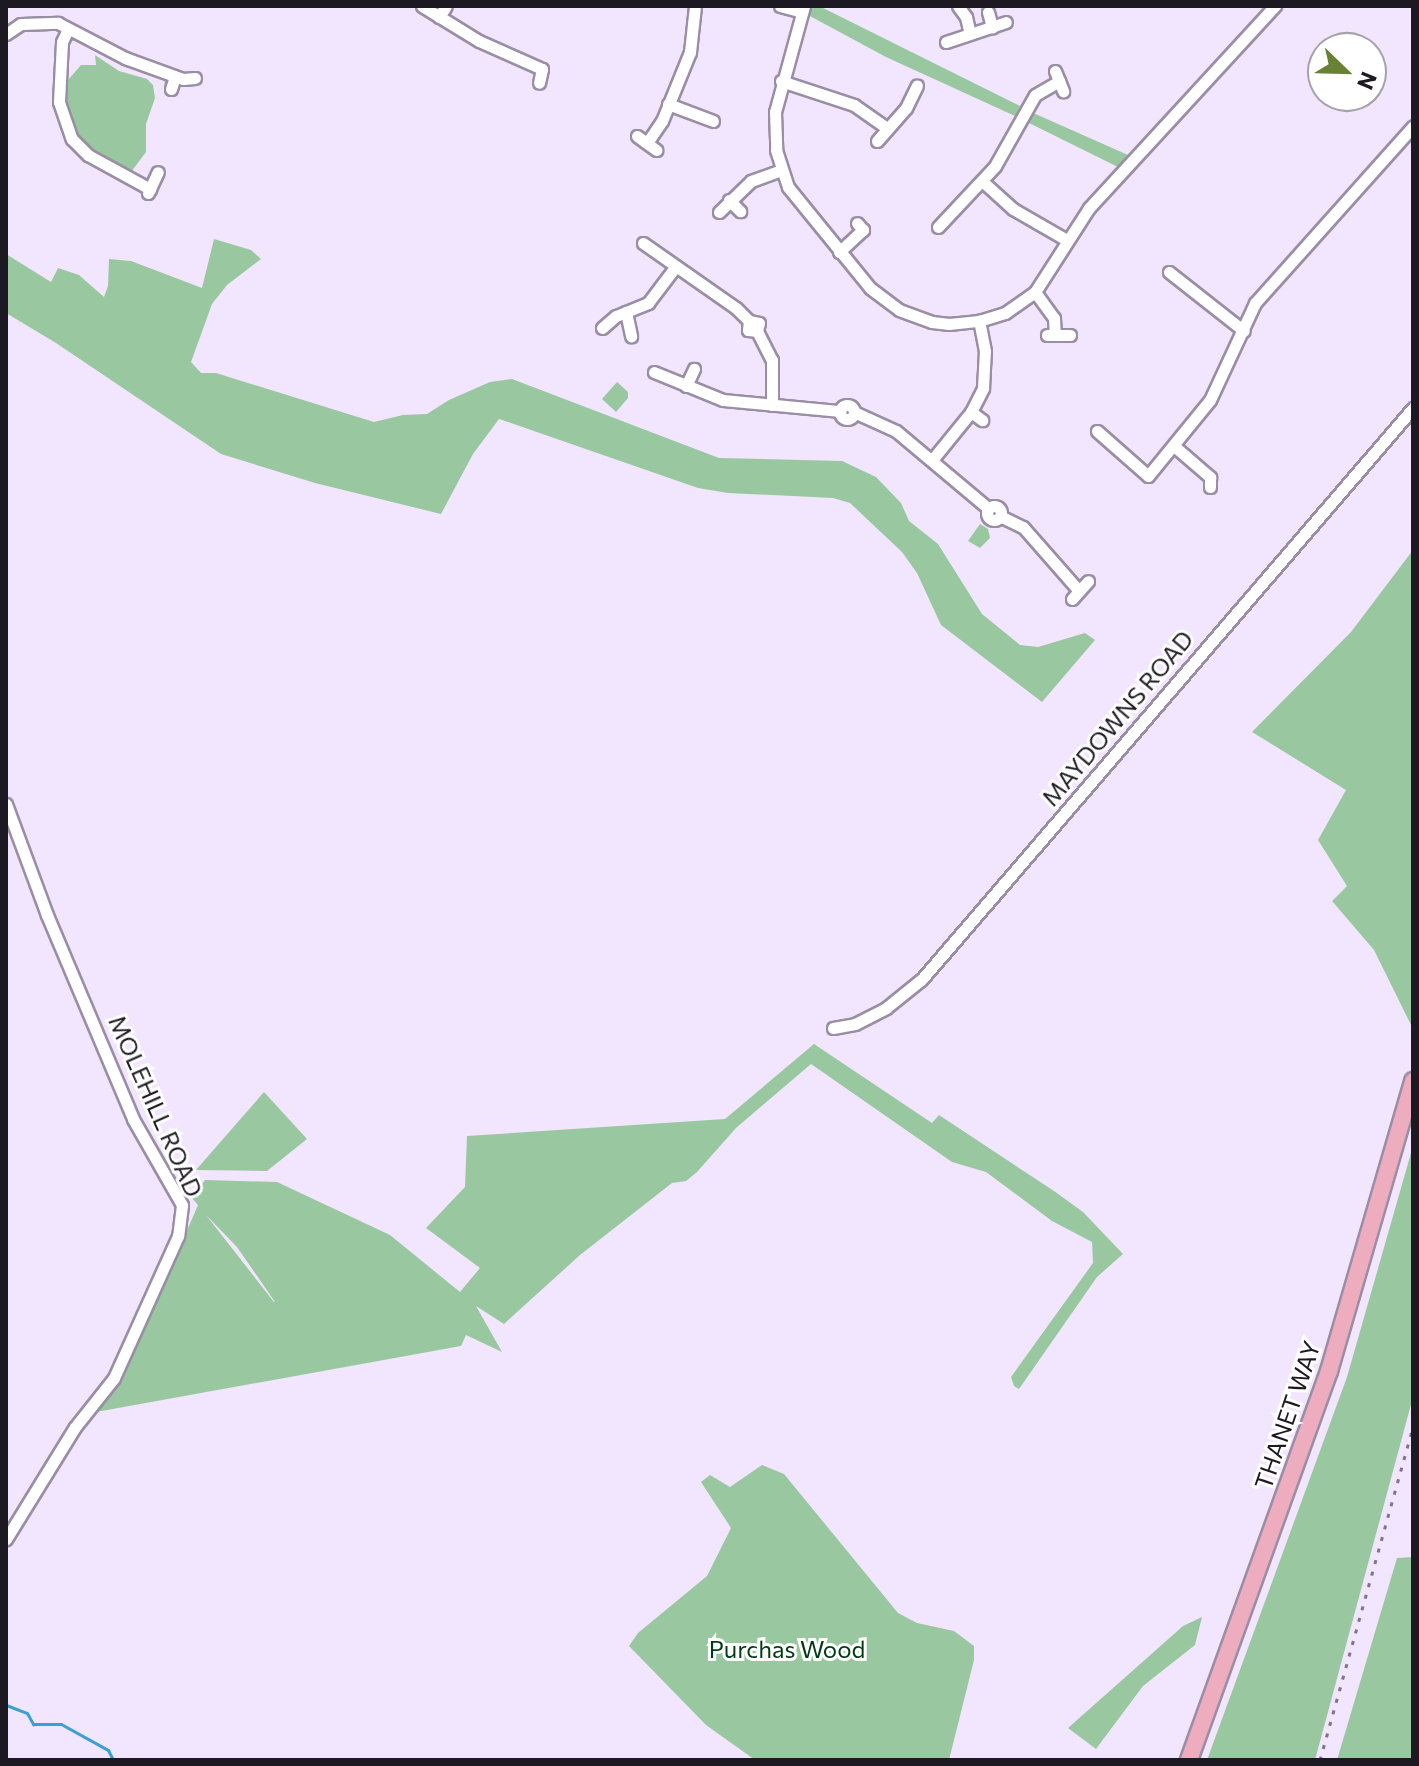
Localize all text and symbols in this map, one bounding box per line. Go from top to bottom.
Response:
north arrow [1307,32,1387,112]
text: N [1352,68,1383,94]
street label: MAYDOWNS ROAD [1035,625,1199,811]
street label: MOLEHILL ROAD [103,1011,209,1201]
street label: THANET WAY [1248,1337,1326,1493]
park label: Purchas Wood [709,1635,865,1663]

